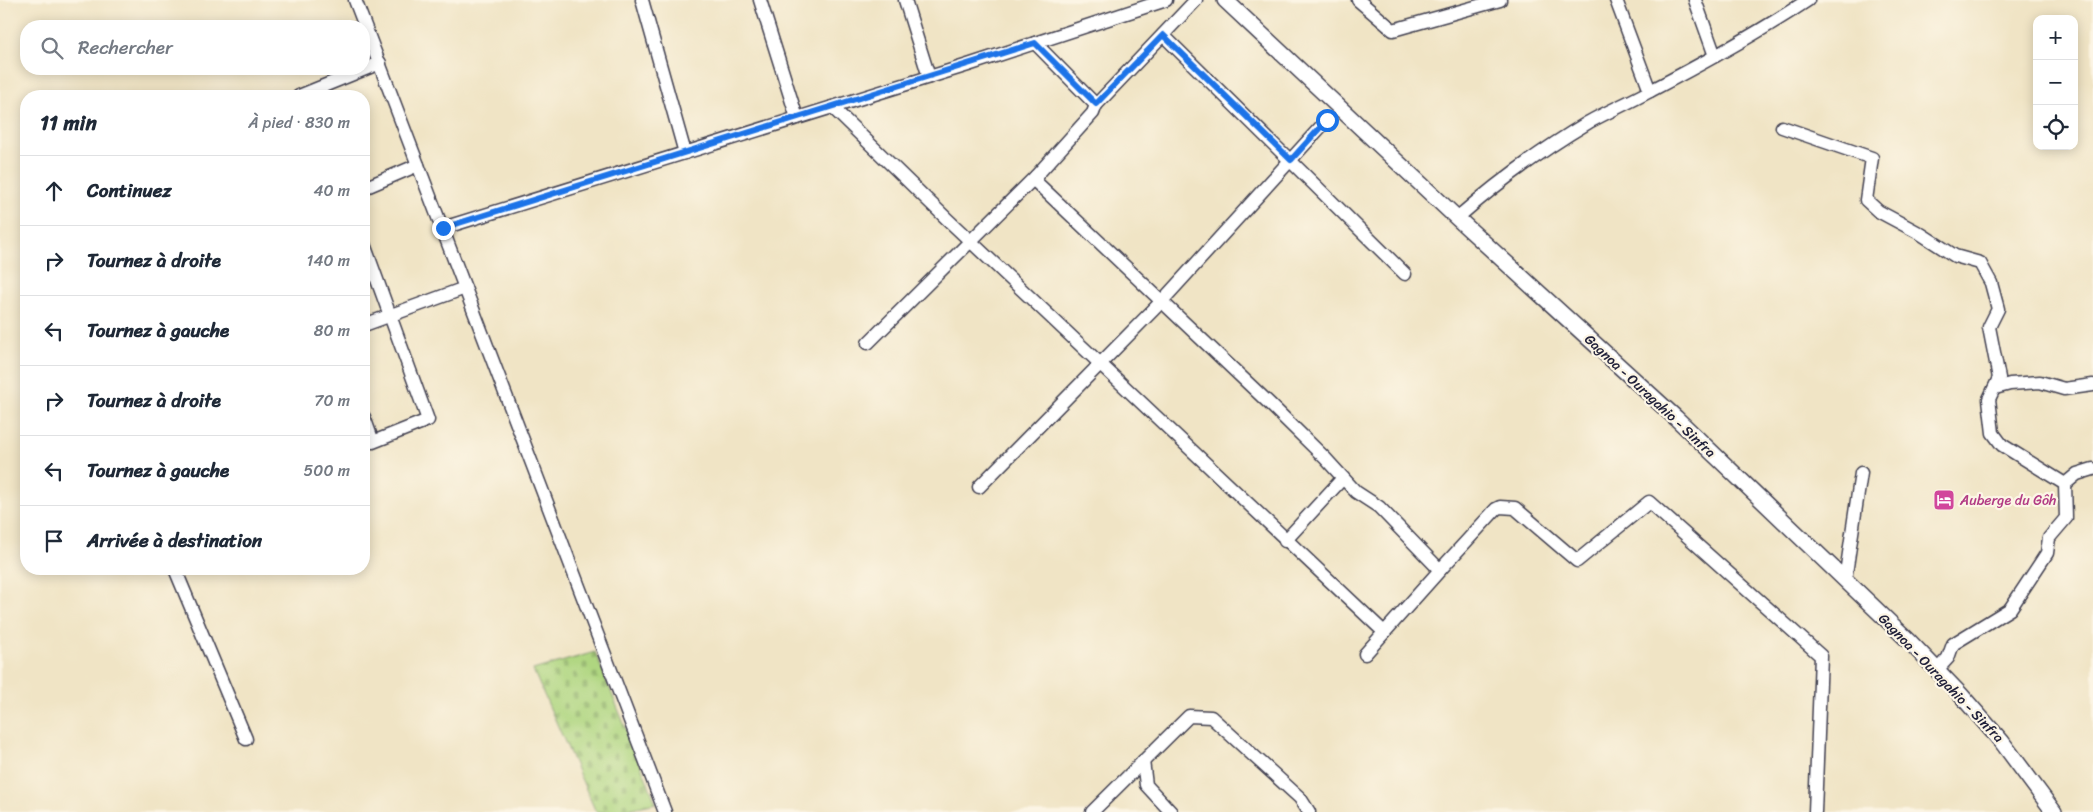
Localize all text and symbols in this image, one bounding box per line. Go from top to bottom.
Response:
map controls [2033,15,2078,150]
button: + [2033,15,2078,60]
search box [20,20,370,75]
text: Rechercher [78,31,173,64]
icon: search [38,34,66,62]
button: − [2033,60,2078,105]
text: 11 min [40,104,97,142]
button: locate [2033,105,2078,150]
text: À pied · 830 m [248,108,350,137]
route start [1316,109,1339,132]
text: Continuez [87,174,172,207]
text: 40 m [313,176,350,205]
icon: ahead [40,177,68,205]
route end [432,217,455,240]
text: Tournez à droite [87,244,221,277]
text: 140 m [307,246,350,275]
icon: right [40,247,68,275]
text: Tournez à gauche [87,314,229,347]
text: 80 m [314,316,350,345]
icon: left [40,317,68,345]
street label: Gagnoa - Ouragahio - Sinfra [1578,328,1722,464]
text: Tournez à droite [87,384,221,417]
text: 70 m [314,386,350,415]
icon: right [40,387,68,415]
text: Tournez à gauche [87,454,229,487]
text: 500 m [304,456,350,485]
icon: left [40,457,68,485]
hotel icon: Auberge du Gôh [1932,488,1956,512]
place label: Auberge du Gôh [1959,488,2056,513]
text: Arrivée à destination [87,524,262,557]
icon: arrive [40,527,68,555]
street label: Gagnoa - Ouragahio - Sinfra [1872,607,2010,749]

